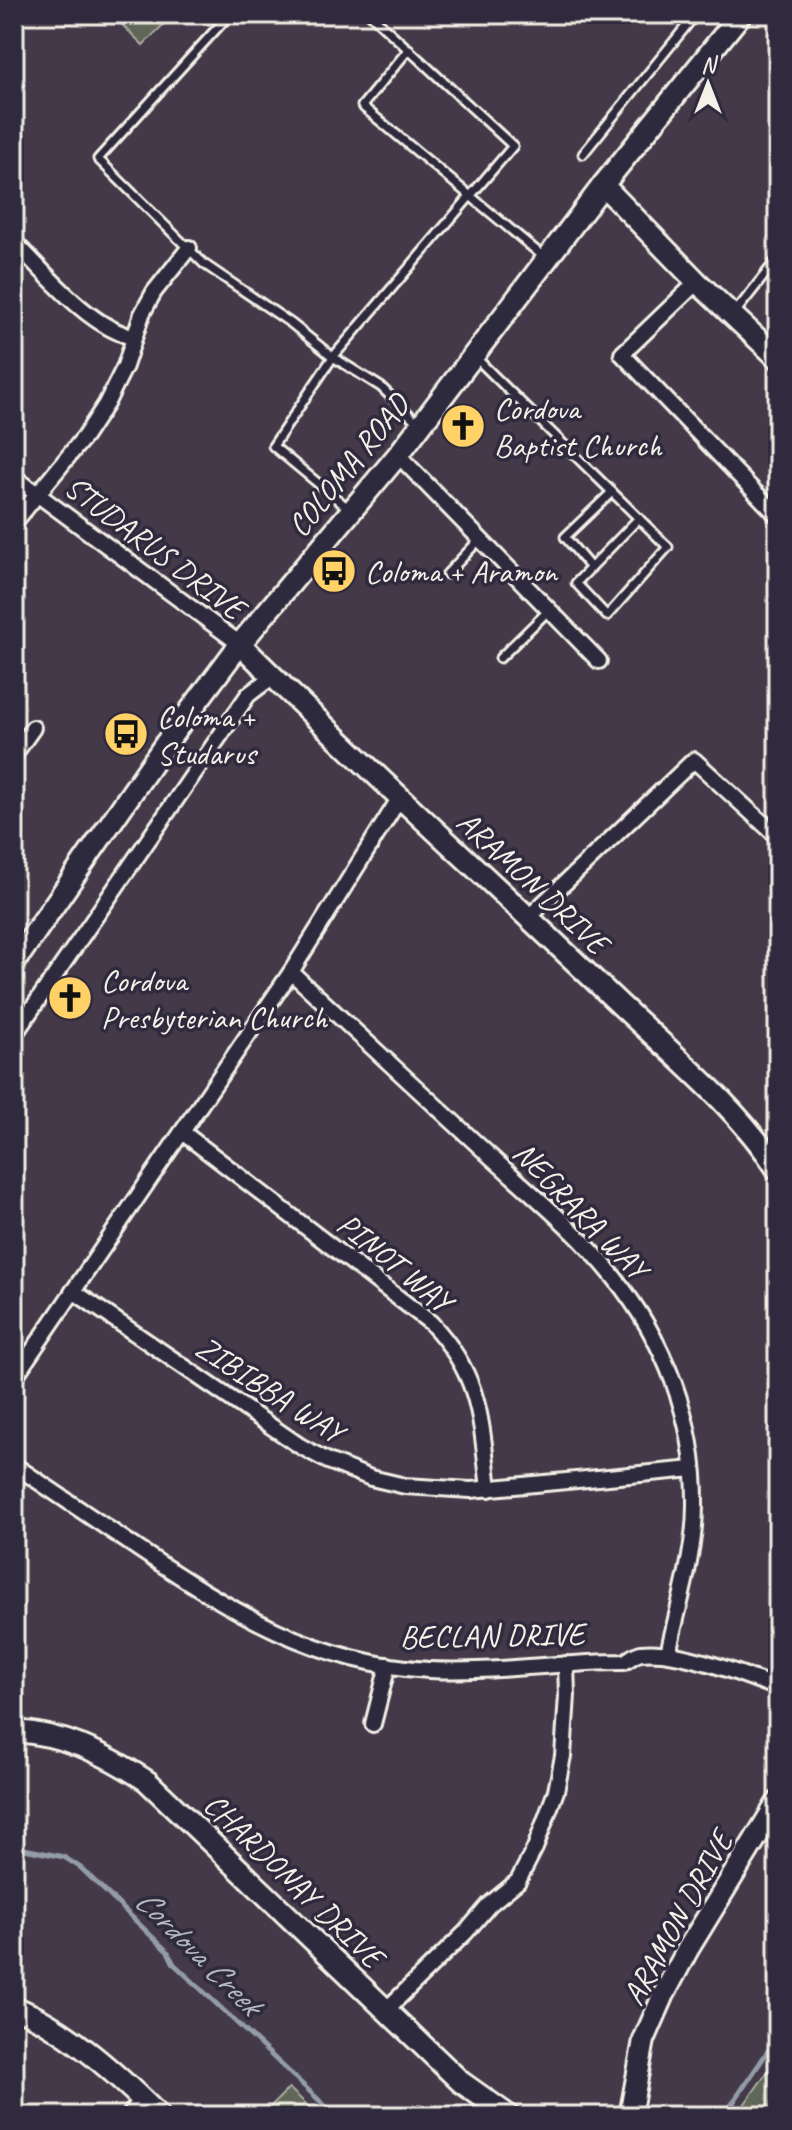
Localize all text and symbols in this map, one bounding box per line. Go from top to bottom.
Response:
north arrow [668,44,748,124]
text: N [701,51,718,79]
street label: COLOMA ROAD [278,384,420,545]
place label: Cordova Baptist Church [494,388,663,466]
church icon: Cordova Baptist Church [439,402,487,450]
street label: STUDARUS DRIVE [56,466,257,631]
bus stop icon: Coloma + Aramon [310,547,358,595]
place label: Coloma + Aramon [365,551,559,592]
place label: Coloma + Studarus [157,696,258,774]
bus stop icon: Coloma + Studarus [102,710,150,758]
street label: ARAMON DRIVE [448,802,620,966]
place label: Cordova Presbyterian Church [101,960,328,1038]
church icon: Cordova Presbyterian Church [46,974,94,1022]
street label: NEGRARA WAY [504,1132,660,1291]
street label: PINOT WAY [329,1204,464,1324]
street label: ZIBIBBA WAY [188,1327,355,1454]
street label: BECLAN DRIVE [399,1613,589,1658]
street label: CHARDONAY DRIVE [195,1784,395,1980]
street label: ARAMON DRIVE [613,1820,744,2012]
water label: Cordova Creek [126,1879,275,2028]

